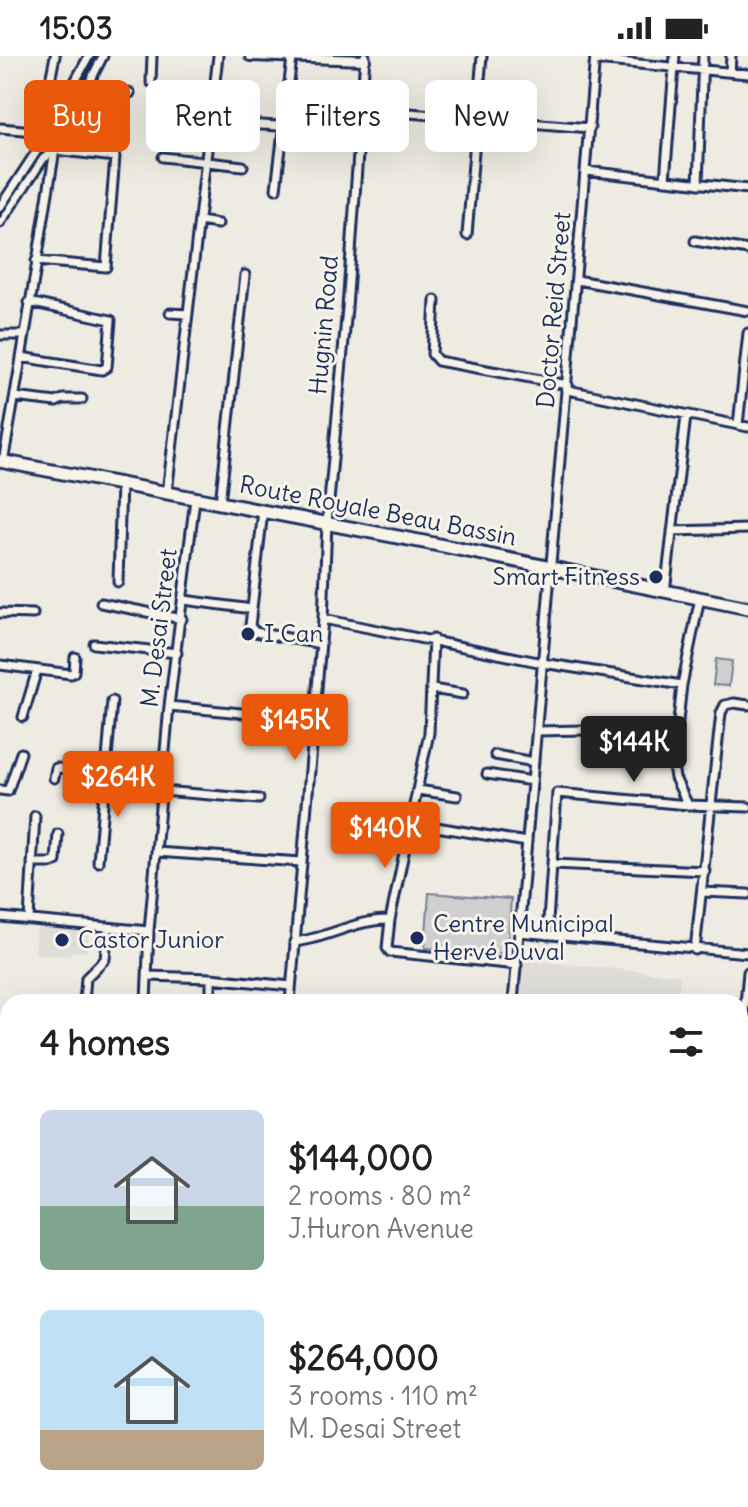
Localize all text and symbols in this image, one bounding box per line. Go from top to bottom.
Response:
text: 15:03 [40,9,113,47]
chip: Buy [24,80,130,152]
chip: Rent [146,80,260,152]
chip: Filters [276,80,409,152]
chip: New [425,80,537,152]
street label: Doctor Reid Street [529,211,577,409]
street label: Hugnin Road [302,254,344,396]
street label: Route Royale Beau Bassin [237,468,519,552]
street label: M. Desai Street [133,547,183,709]
place label: Smart Fitness [493,561,640,591]
marker: Smart Fitness [647,568,665,586]
place label: I Can [264,618,323,648]
marker: I Can [239,625,257,643]
pin: $145K [239,694,351,762]
text: $145K [260,703,330,736]
pin: $144K [578,716,690,784]
text: $144K [599,725,669,758]
pin: $264K [62,751,174,819]
text: $264K [81,760,155,793]
pin: $140K [329,802,441,870]
text: $140K [349,811,421,844]
place label: Centre Municipal Hervé Duval [433,908,614,966]
place label: Castor Junior [78,924,224,954]
marker: Centre Municipal Hervé Duval [408,929,426,947]
marker: Castor Junior [53,931,71,949]
icon: filters [664,1020,708,1064]
text: 4 homes [40,1021,170,1064]
text: $144,000 [288,1136,433,1179]
icon: home [104,1142,200,1238]
text: 2 rooms · 80 m² [288,1179,472,1212]
text: J.Huron Avenue [288,1212,474,1245]
text: $264,000 [288,1336,439,1379]
icon: home [104,1342,200,1438]
text: 3 rooms · 110 m² [288,1379,478,1412]
text: M. Desai Street [288,1412,461,1445]

